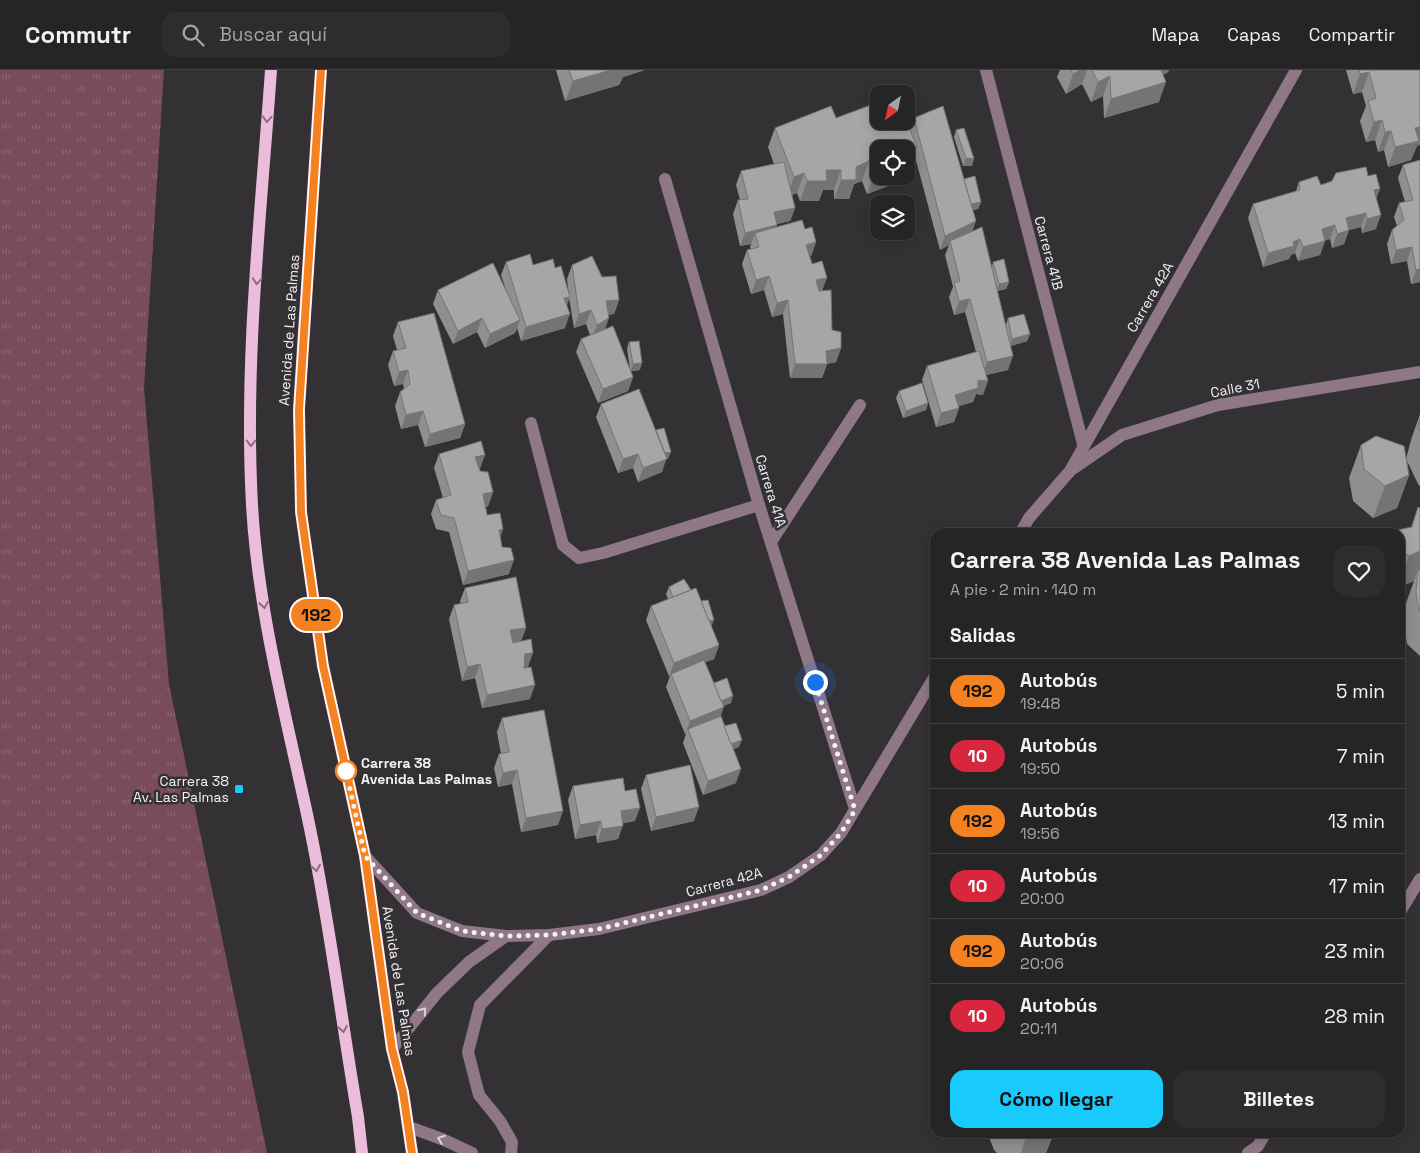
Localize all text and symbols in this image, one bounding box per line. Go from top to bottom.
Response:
search box [161,12,511,57]
text: Commutr [25,19,131,50]
icon: search [179,21,207,49]
text: Buscar aquí [219,22,327,47]
text: Mapa [1151,23,1199,46]
text: Capas [1227,23,1281,46]
text: Compartir [1309,23,1395,46]
north arrow [870,85,915,130]
map controls [870,85,915,240]
one-way arrow [262,115,273,123]
button: locate [870,140,915,185]
button: layers [870,195,915,240]
street label: Carrera 41B [1030,214,1068,292]
street label: Avenida de Las Palmas [275,254,303,406]
street label: Carrera 42A [1123,258,1177,335]
one-way arrow [251,277,262,285]
street label: Calle 31 [1209,374,1261,402]
one-way arrow [246,440,256,447]
street label: Carrera 41A [751,452,791,530]
text: Carrera 38 Avenida Las Palmas [950,544,1301,575]
button: heart [1333,545,1385,597]
text: A pie · 2 min · 140 m [950,579,1096,600]
line badge: 192 [287,599,345,631]
one-way arrow [259,600,269,609]
text: 192 [301,603,331,626]
text: Salidas [950,623,1016,648]
text: Autobús [1020,668,1097,693]
your location [803,670,828,695]
text: 192 [963,679,992,702]
text: 5 min [1336,679,1385,704]
text: 19:48 [1020,693,1061,714]
text: Autobús [1020,733,1097,758]
text: 10 [968,744,987,767]
text: 7 min [1337,744,1385,769]
place label: Carrera 38 Avenida Las Palmas [361,754,492,788]
text: 19:50 [1020,758,1060,779]
marker: Carrera 38 Avenida Las Palmas [335,760,357,782]
place label: Carrera 38 Av. Las Palmas [133,772,229,806]
marker: Carrera 38 Av. Las Palmas [233,783,245,795]
text: Autobús [1020,798,1097,823]
text: 192 [963,809,992,832]
text: 13 min [1328,809,1385,834]
text: 19:56 [1020,823,1060,844]
street label: Carrera 42A [684,863,764,901]
text: Autobús [1020,863,1097,888]
one-way arrow [311,864,321,873]
text: 10 [968,874,987,897]
text: 17 min [1329,874,1385,899]
text: 20:00 [1020,888,1064,909]
street label: Avenida de Las Palmas [378,905,420,1057]
text: Autobús [1020,928,1097,953]
text: 192 [963,939,992,962]
text: 23 min [1325,939,1385,964]
text: 20:06 [1020,953,1064,974]
text: Autobús [1020,993,1097,1018]
text: 10 [968,1004,987,1027]
text: 28 min [1324,1004,1385,1029]
one-way arrow [417,1008,425,1017]
text: 20:11 [1020,1018,1057,1039]
one-way arrow [337,1025,348,1033]
button: Cómo llegar [950,1070,1163,1128]
button: Billetes [1173,1070,1385,1128]
one-way arrow [437,1134,446,1145]

